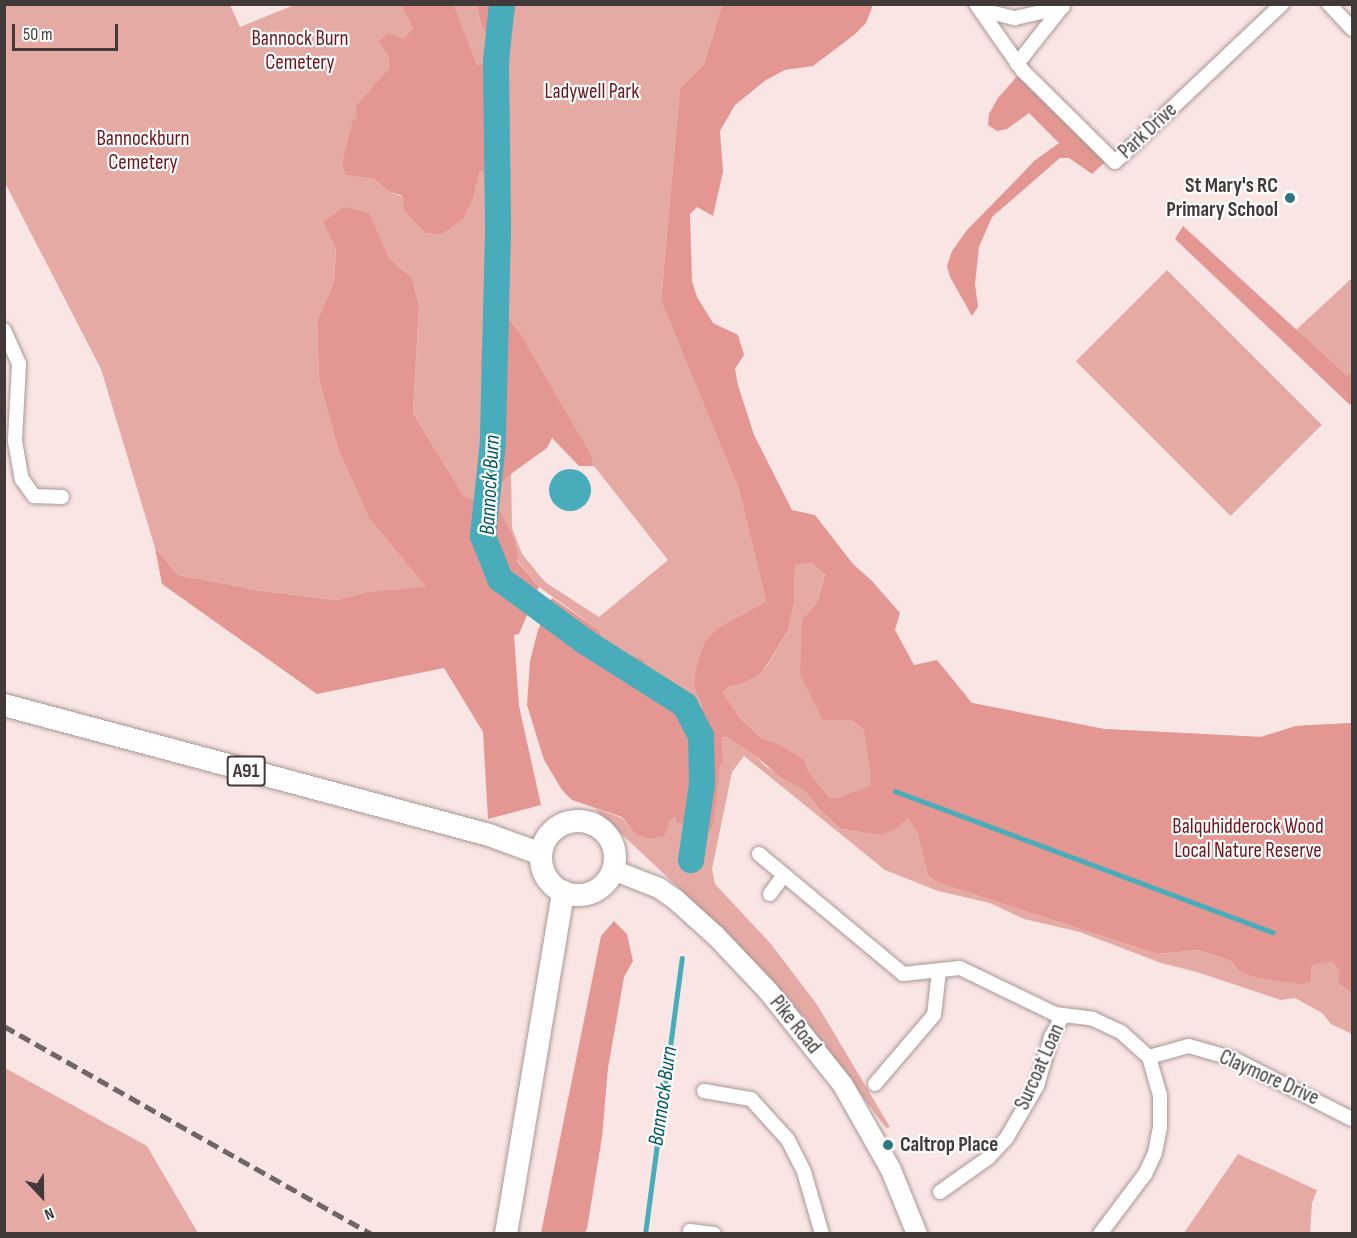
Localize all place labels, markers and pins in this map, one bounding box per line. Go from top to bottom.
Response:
place label: St Mary's RC Primary School [1166,173,1278,223]
marker: St Mary's RC Primary School [1283,191,1297,205]
place label: Caltrop Place [900,1132,998,1158]
marker: Caltrop Place [881,1138,895,1152]

